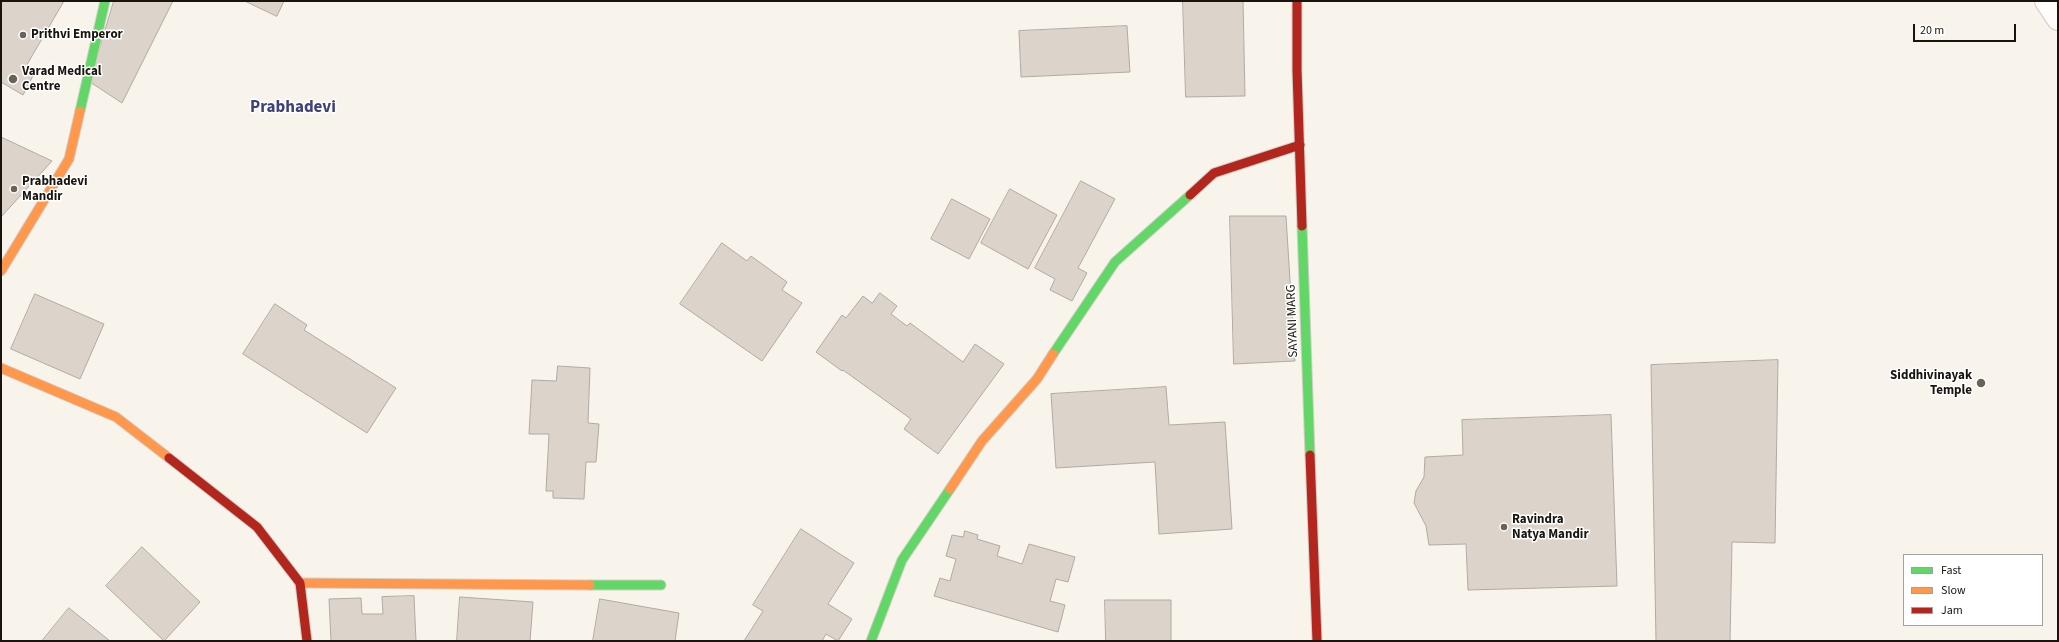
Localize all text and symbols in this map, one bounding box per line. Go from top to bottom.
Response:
scale bar [1915,16,2018,42]
text: 20 m [1920,22,1944,39]
place label: Prithvi Emperor [31,27,123,43]
marker: Prithvi Emperor [18,30,28,40]
place label: Varad Medical Centre [22,64,102,95]
marker: Varad Medical Centre [7,73,19,85]
district label: Prabhadevi [250,98,336,118]
place label: Prabhadevi Mandir [22,174,88,205]
marker: Prabhadevi Mandir [9,184,19,194]
street label: SAYANI MARG [1284,284,1302,358]
place label: Siddhivinayak Temple [1890,368,1972,399]
marker: Siddhivinayak Temple [1975,377,1987,389]
place label: Ravindra Natya Mandir [1512,512,1589,543]
marker: Ravindra Natya Mandir [1499,522,1509,532]
legend [1903,554,2043,626]
text: Fast [1941,562,1961,579]
text: Slow [1941,582,1966,599]
text: Jam [1941,602,1963,619]

